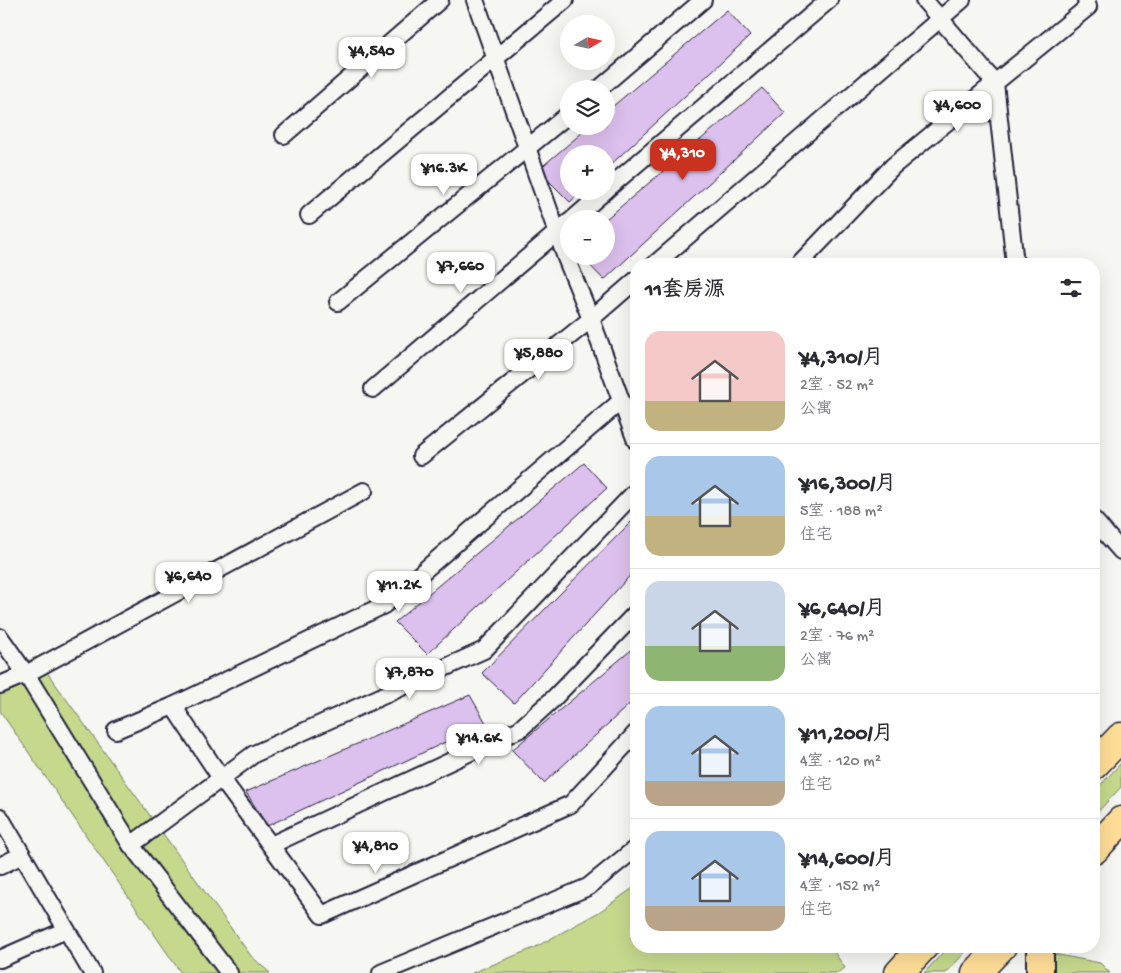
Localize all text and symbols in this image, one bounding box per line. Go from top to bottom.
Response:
north arrow [560,15,615,70]
map controls [560,15,615,265]
pin: ¥4,540 [331,36,413,79]
text: ¥4,540 [349,43,395,62]
button: layers [560,80,615,135]
pin: ¥4,600 [917,90,999,133]
text: ¥4,600 [935,97,981,116]
pin: ¥4,310 [642,138,724,181]
button: + [560,145,615,200]
text: ¥4,310 [661,145,705,164]
pin: ¥16.3K [403,154,485,196]
text: ¥16.3K [422,160,466,179]
button: − [560,210,615,265]
pin: ¥7,660 [420,252,502,294]
text: ¥7,660 [438,258,484,277]
icon: filters [1057,274,1085,302]
text: 11套房源 [645,279,725,304]
pin: ¥5,880 [498,338,580,381]
text: ¥5,880 [515,345,563,364]
text: ¥4,310/月 [800,347,884,372]
icon: home [685,351,745,411]
text: 2室 · 52 m² [800,377,874,396]
text: 公寓 [800,401,832,420]
text: ¥16,300/月 [800,473,896,498]
icon: home [685,476,745,536]
text: 5室 · 188 m² [800,503,883,522]
text: 住宅 [800,527,832,546]
pin: ¥6,640 [148,562,230,604]
text: ¥6,640 [166,568,212,587]
pin: ¥11.2K [358,570,440,613]
text: ¥11.2K [378,577,420,596]
text: ¥6,640/月 [800,598,886,623]
icon: home [685,601,745,661]
text: 2室 · 76 m² [800,628,874,647]
text: 公寓 [800,652,832,671]
pin: ¥7,870 [369,658,451,700]
text: ¥7,870 [387,664,433,683]
text: ¥11,200/月 [800,723,894,748]
pin: ¥14.6K [438,724,520,766]
icon: home [685,726,745,786]
text: ¥14.6K [457,730,501,749]
text: 4室 · 120 m² [800,753,881,772]
text: 住宅 [800,777,832,796]
pin: ¥4,810 [335,832,417,874]
text: ¥4,810 [354,838,398,857]
text: ¥14,600/月 [800,848,895,873]
icon: home [685,851,745,911]
text: 4室 · 152 m² [800,878,880,897]
text: 住宅 [800,902,832,921]

